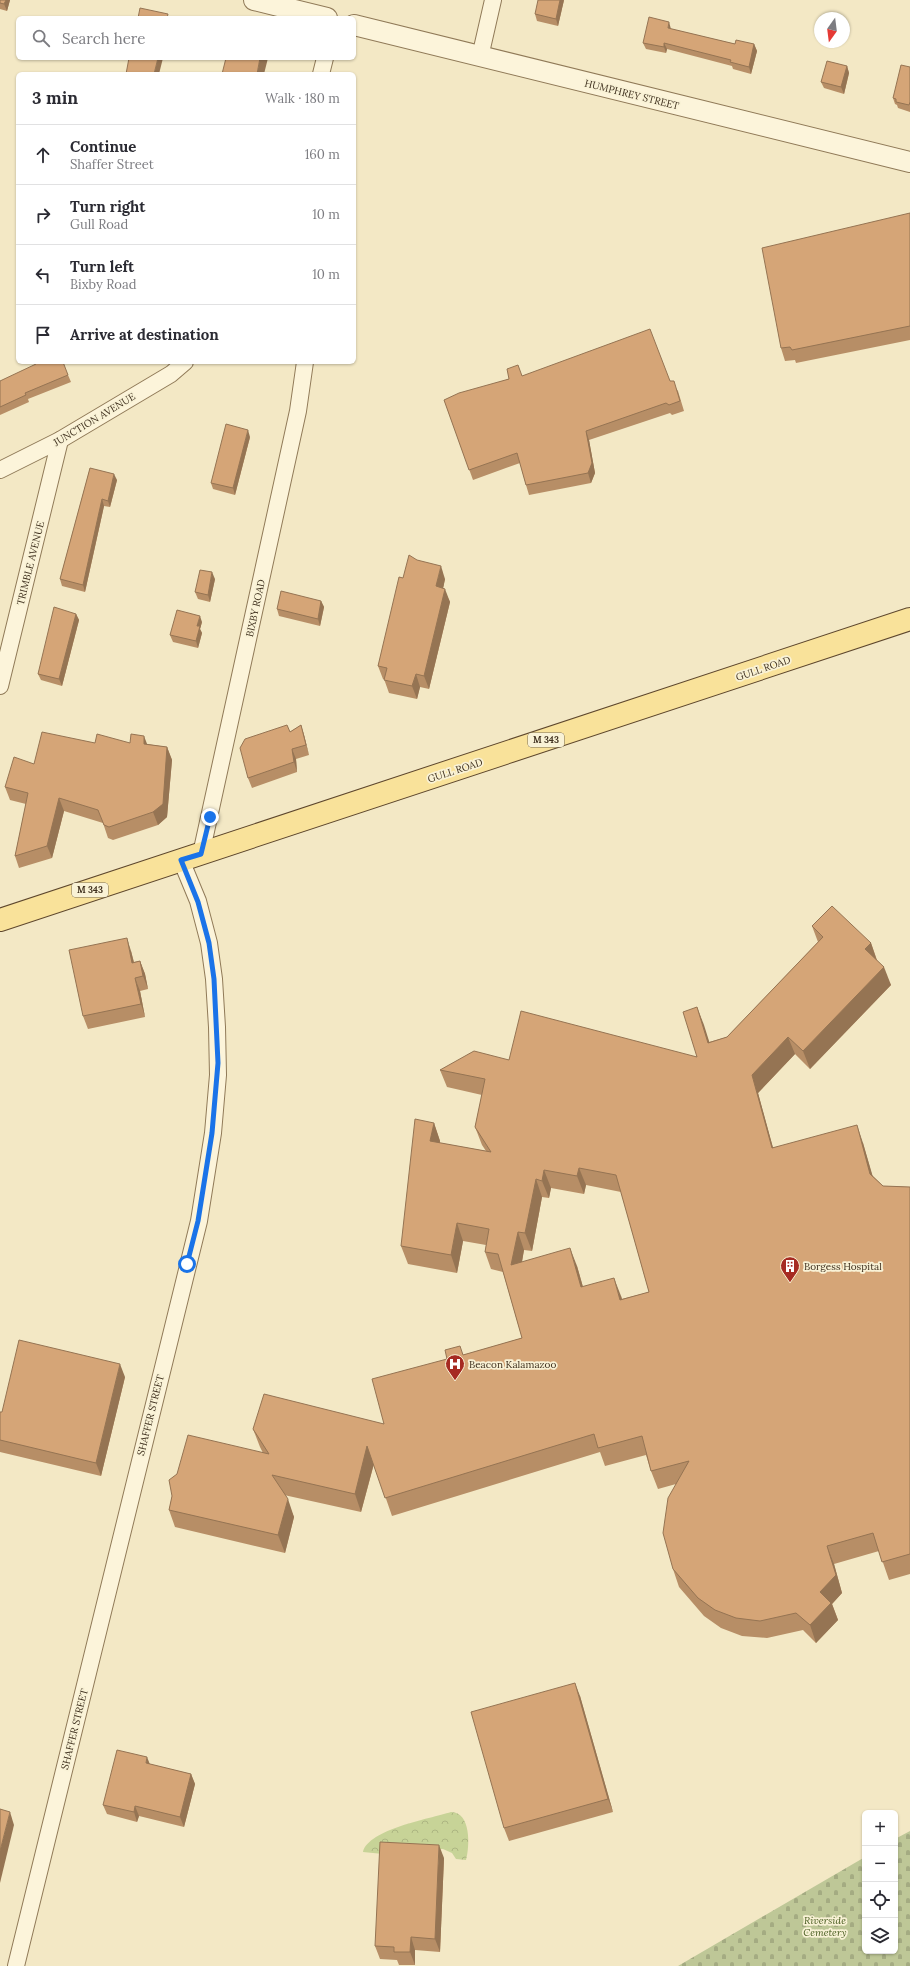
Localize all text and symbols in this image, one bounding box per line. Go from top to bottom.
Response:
north arrow [814,12,850,48]
search box [16,16,356,60]
icon: search [30,27,52,49]
text: Search here [62,29,145,48]
street label: HUMPHREY STREET [583,76,681,113]
text: 3 min [32,87,78,109]
text: Walk · 180 m [265,90,340,107]
text: Continue [70,137,136,156]
icon: ahead [32,144,54,166]
text: 160 m [305,146,340,163]
text: Shaffer Street [70,156,154,173]
text: Turn right [70,197,146,216]
icon: right [32,204,54,226]
text: 10 m [312,206,340,223]
text: Gull Road [70,216,128,233]
text: Turn left [70,257,134,276]
icon: left [32,264,54,286]
text: 10 m [312,266,340,283]
text: Bixby Road [70,276,136,293]
icon: arrive [32,324,54,346]
text: Arrive at destination [70,325,219,344]
street label: JUNCTION AVENUE [50,390,138,450]
street label: TRIMBLE AVENUE [14,520,47,606]
street label: BIXBY ROAD [243,578,268,638]
street label: GULL ROAD [734,653,792,684]
road number: M 343 [528,733,564,747]
street label: GULL ROAD [426,755,484,785]
route end [201,808,219,826]
road number: M 343 [72,883,108,897]
route start [178,1255,196,1273]
building icon: Borgess Hospital [779,1255,801,1283]
place label: Borgess Hospital [804,1260,882,1273]
hospital icon: Beacon Kalamazoo [444,1353,466,1381]
place label: Beacon Kalamazoo [469,1358,556,1371]
street label: SHAFFER STREET [134,1373,167,1457]
street label: SHAFFER STREET [58,1687,91,1771]
map controls [862,1810,898,1954]
button: + [862,1810,898,1846]
button: − [862,1846,898,1882]
button: locate [862,1882,898,1918]
park label: Riverside Cemetery [803,1914,847,1939]
button: layers [862,1918,898,1954]

